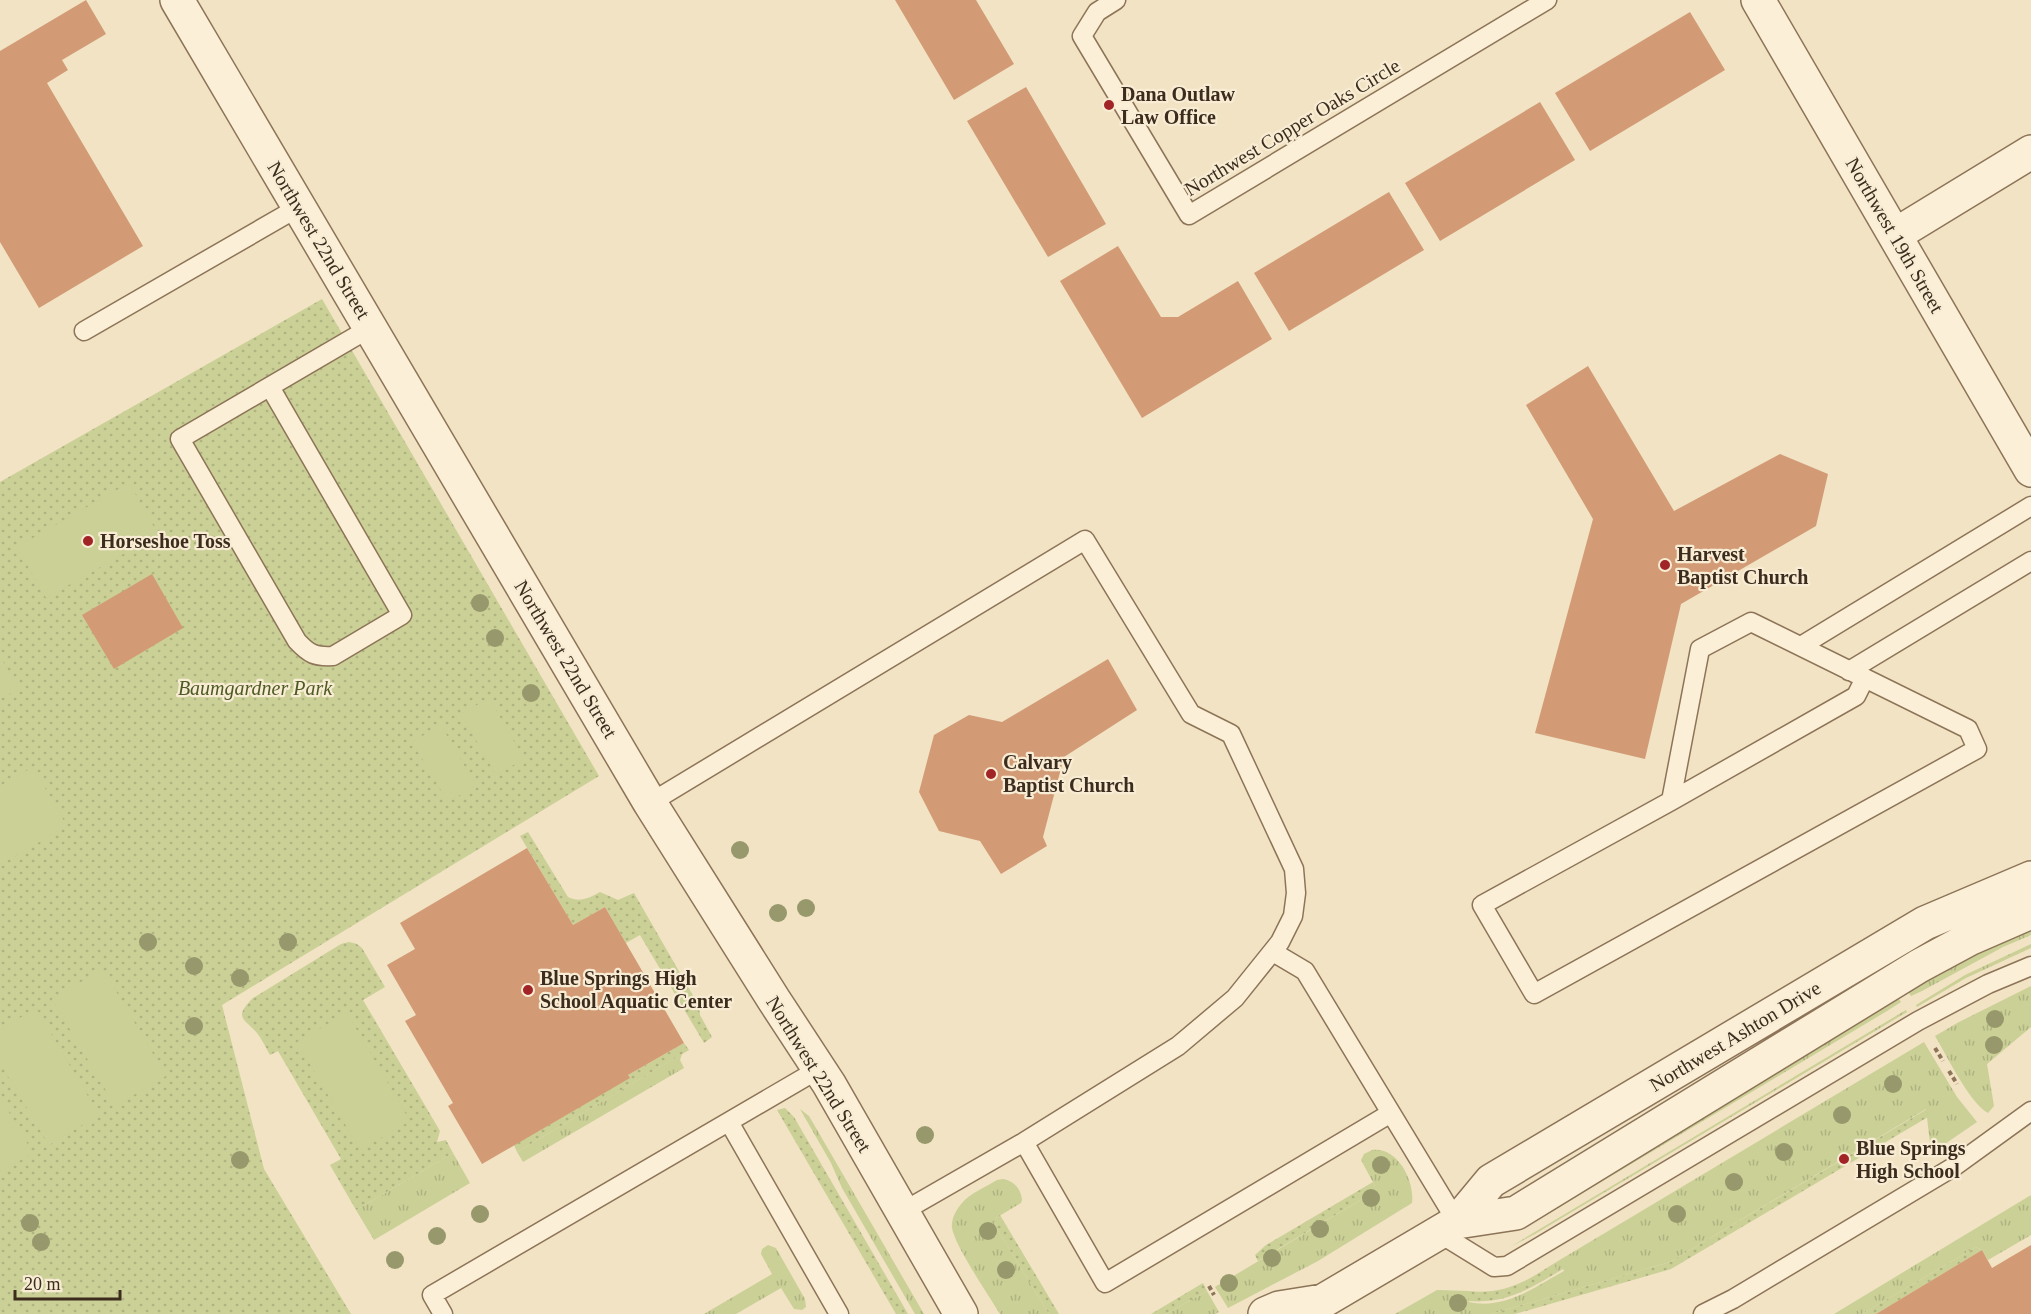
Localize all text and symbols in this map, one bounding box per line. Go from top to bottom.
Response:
street label: Northwest Copper Oaks Circle [1180,54,1404,201]
place label: Dana Outlaw Law Office [1121,83,1235,128]
marker: Dana Outlaw Law Office [1102,98,1116,112]
street label: Northwest 19th Street [1842,153,1949,317]
street label: Northwest 22nd Street [263,157,375,323]
place label: Horseshoe Toss [100,530,231,552]
marker: Horseshoe Toss [81,534,95,548]
place label: Harvest Baptist Church [1677,543,1808,589]
marker: Harvest Baptist Church [1658,558,1672,572]
street label: Northwest 22nd Street [510,576,622,742]
park label: Baumgardner Park [178,677,333,700]
place label: Calvary Baptist Church [1003,751,1134,797]
marker: Calvary Baptist Church [984,767,998,781]
place label: Blue Springs High School Aquatic Center [540,967,732,1013]
street label: Northwest Ashton Drive [1646,976,1825,1096]
marker: Blue Springs High School Aquatic Center [521,983,535,997]
street label: Northwest 22nd Street [762,992,876,1157]
place label: Blue Springs High School [1856,1137,1966,1183]
marker: Blue Springs High School [1837,1152,1851,1166]
scale bar [15,1263,120,1301]
text: 20 m [24,1274,61,1294]

